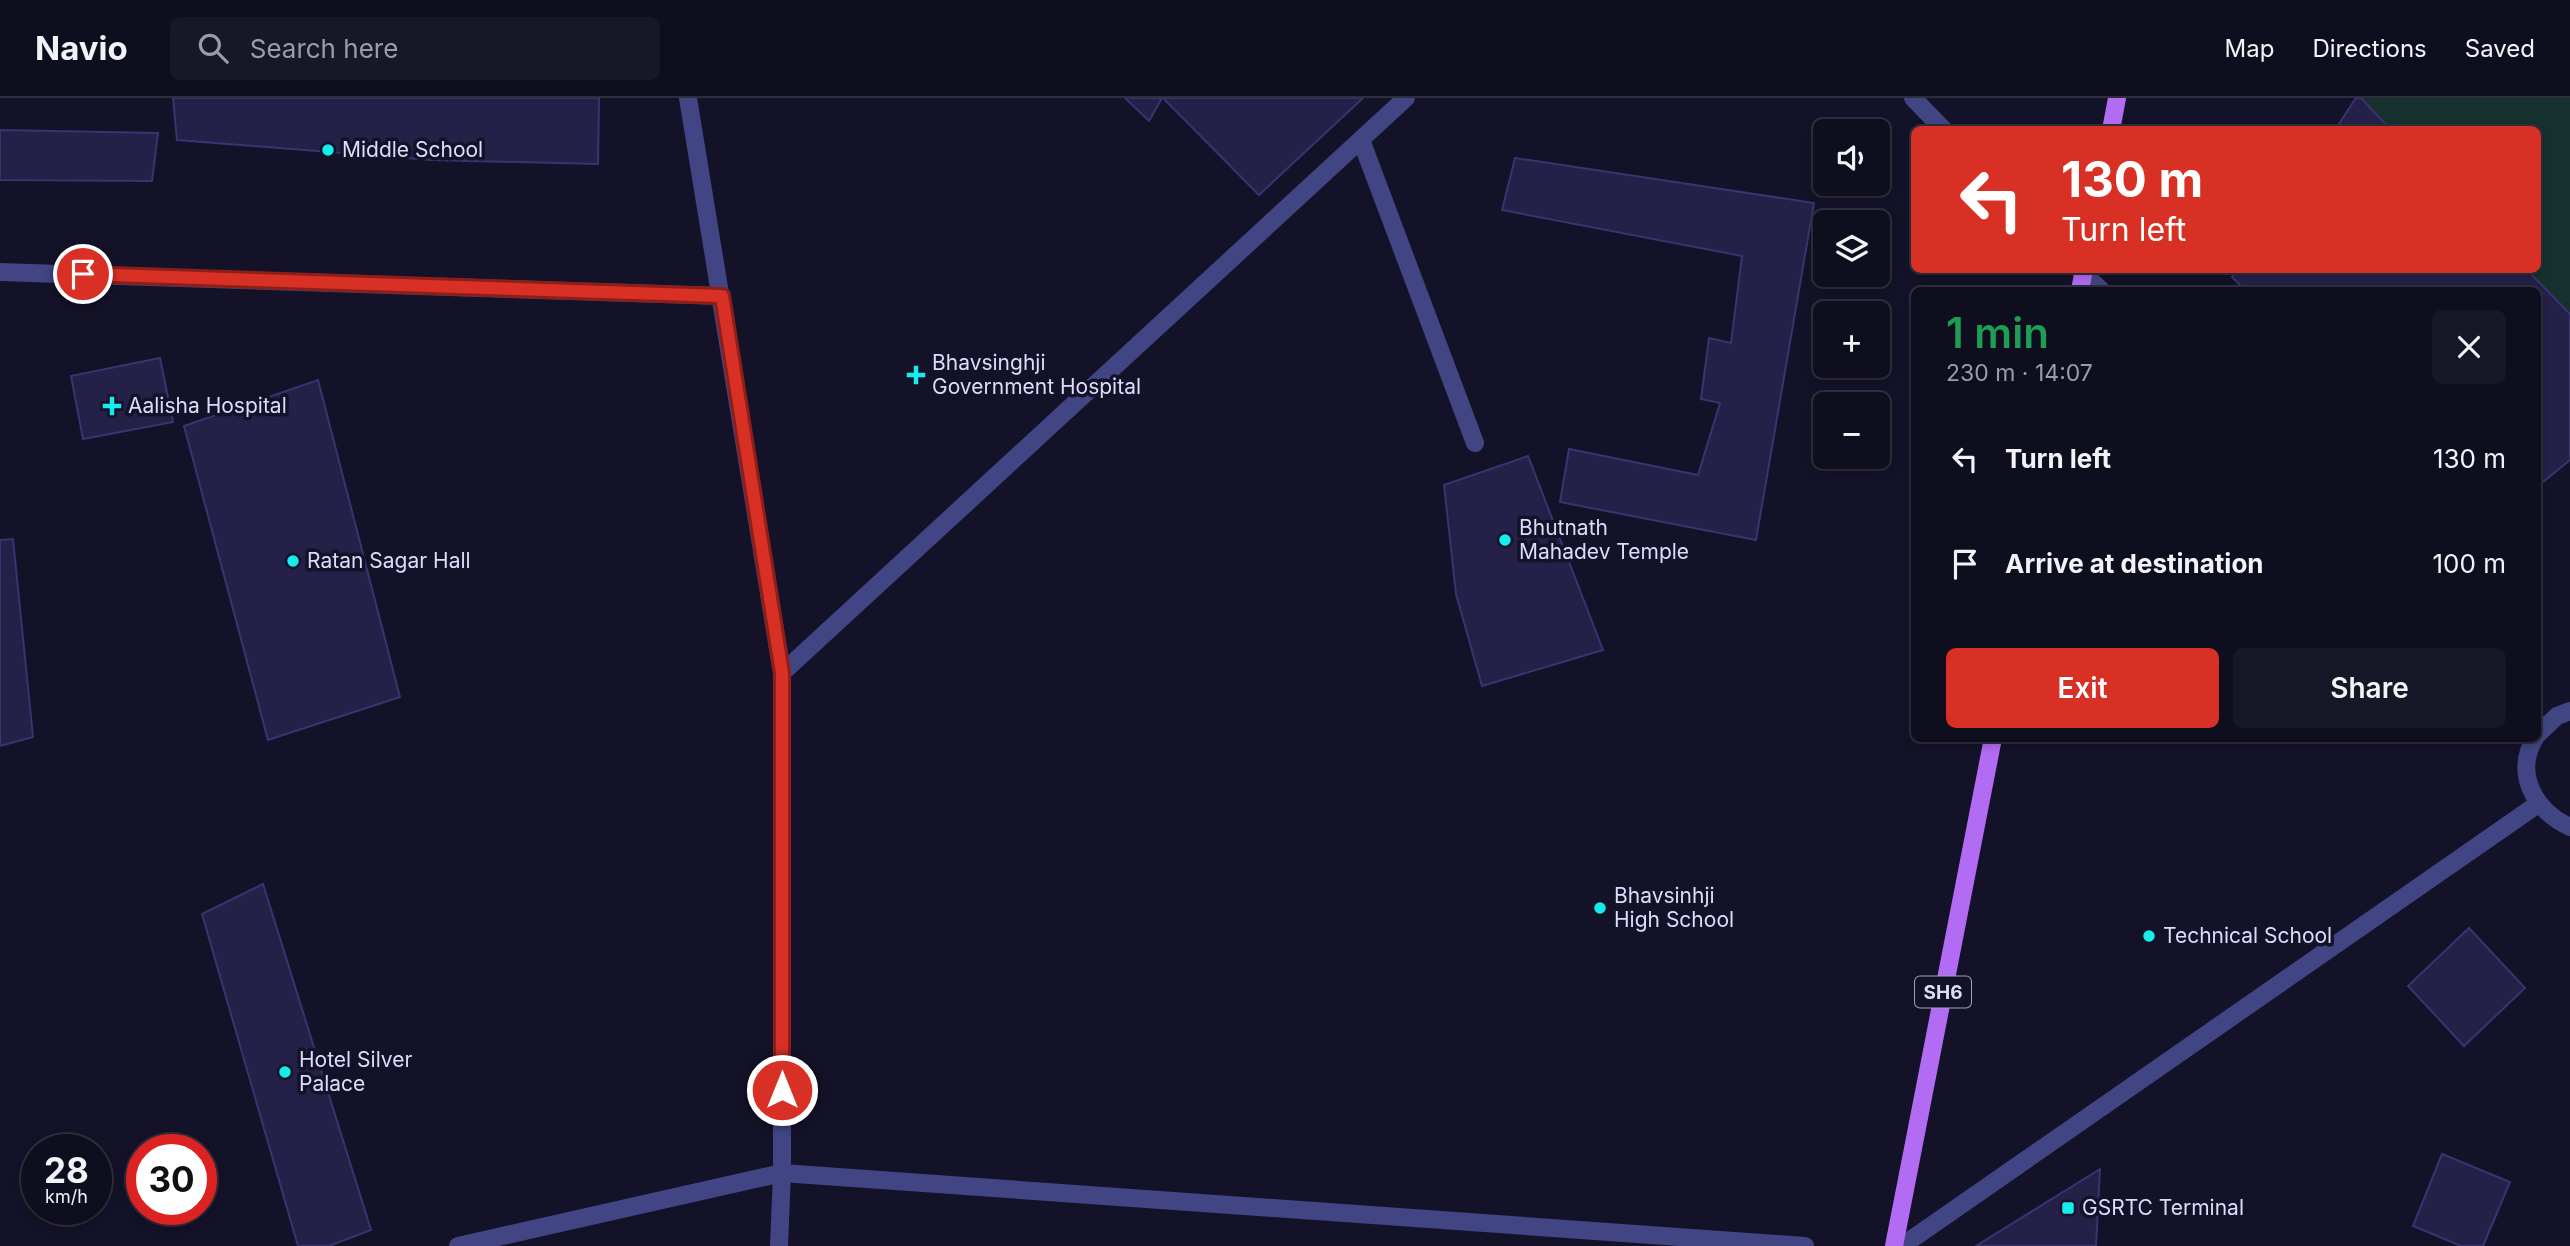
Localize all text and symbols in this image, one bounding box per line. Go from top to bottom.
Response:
search box [170,17,660,80]
text: Navio [35,28,128,68]
icon: search [194,29,232,67]
text: Search here [250,33,398,64]
text: Map [2225,34,2274,63]
text: Directions [2312,34,2427,63]
text: Saved [2465,34,2535,63]
map controls [1813,119,1890,469]
button: sound [1813,119,1890,196]
place label: Middle School [342,137,483,162]
marker: Middle School [320,142,336,158]
text: 130 m [2061,150,2203,209]
icon: left [1946,154,2037,245]
button: layers [1813,210,1890,287]
text: Turn left [2061,210,2186,249]
pin [53,244,113,304]
icon: arrive [64,255,102,293]
button: + [1813,301,1890,378]
text: 1 min [1946,307,2049,358]
button: close [2432,310,2506,384]
place label: Bhavsinghji Government Hospital [932,350,1141,399]
text: 230 m · 14:07 [1946,359,2093,387]
marker: Bhavsinghji Government Hospital [906,365,926,385]
button: − [1813,392,1890,469]
place label: Aalisha Hospital [128,393,287,418]
marker: Aalisha Hospital [102,396,122,416]
icon: left [1946,440,1984,478]
text: Turn left [2005,443,2111,474]
text: 130 m [2433,443,2506,474]
place label: Bhutnath Mahadev Temple [1519,515,1689,564]
marker: Bhutnath Mahadev Temple [1497,532,1513,548]
icon: arrive [1946,545,1984,583]
place label: Ratan Sagar Hall [307,548,471,573]
text: Arrive at destination [2005,548,2264,579]
text: 100 m [2433,548,2506,579]
marker: Ratan Sagar Hall [285,553,301,569]
button: Exit [1946,648,2219,728]
button: Share [2233,648,2506,728]
place label: Bhavsinhji High School [1614,883,1734,932]
marker: Bhavsinhji High School [1592,900,1608,916]
place label: Technical School [2163,923,2332,948]
marker: Technical School [2141,928,2157,944]
road number: SH6 [1915,976,1971,1007]
place label: Hotel Silver Palace [299,1047,412,1096]
position arrow [745,1053,819,1127]
marker: Hotel Silver Palace [277,1064,293,1080]
speed limit sign: 30 [126,1134,217,1225]
text: 28 [44,1149,89,1191]
text: km/h [45,1186,88,1207]
place label: GSRTC Terminal [2082,1195,2244,1220]
marker: GSRTC Terminal [2060,1200,2076,1216]

